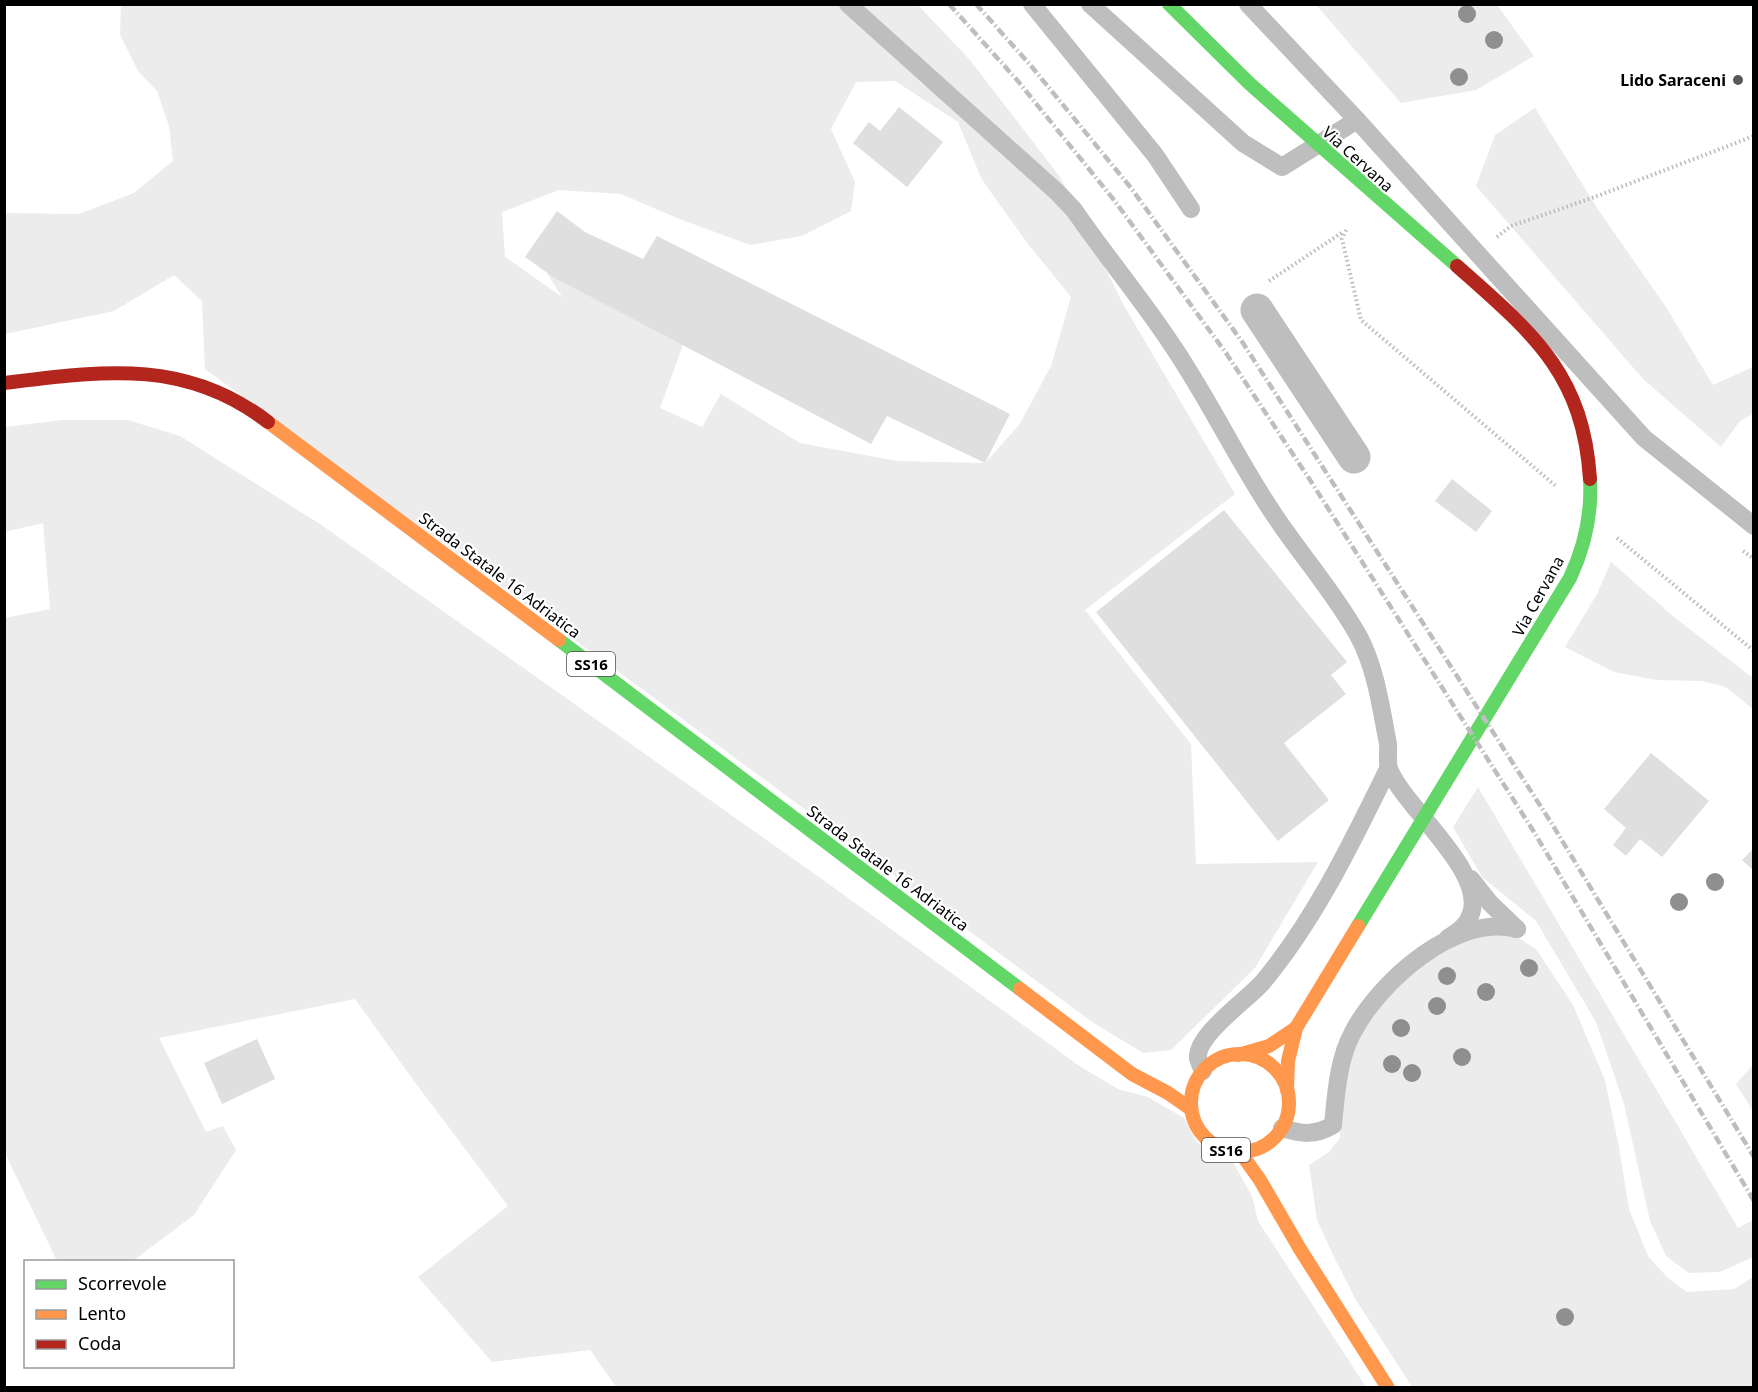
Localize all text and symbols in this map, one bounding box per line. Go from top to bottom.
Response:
place label: Lido Saraceni [1620,69,1726,91]
marker: Lido Saraceni [1731,73,1745,87]
street label: Via Cervana [1318,121,1398,197]
street label: Strada Statale 16 Adriatica [415,507,585,643]
street label: Via Cervana [1507,552,1569,640]
road number: SS16 [567,652,615,676]
street label: Strada Statale 16 Adriatica [803,800,973,936]
road number: SS16 [1202,1138,1250,1162]
legend [24,1260,234,1368]
text: Scorrevole [78,1271,167,1295]
text: Lento [78,1301,126,1325]
text: Coda [78,1331,121,1355]

